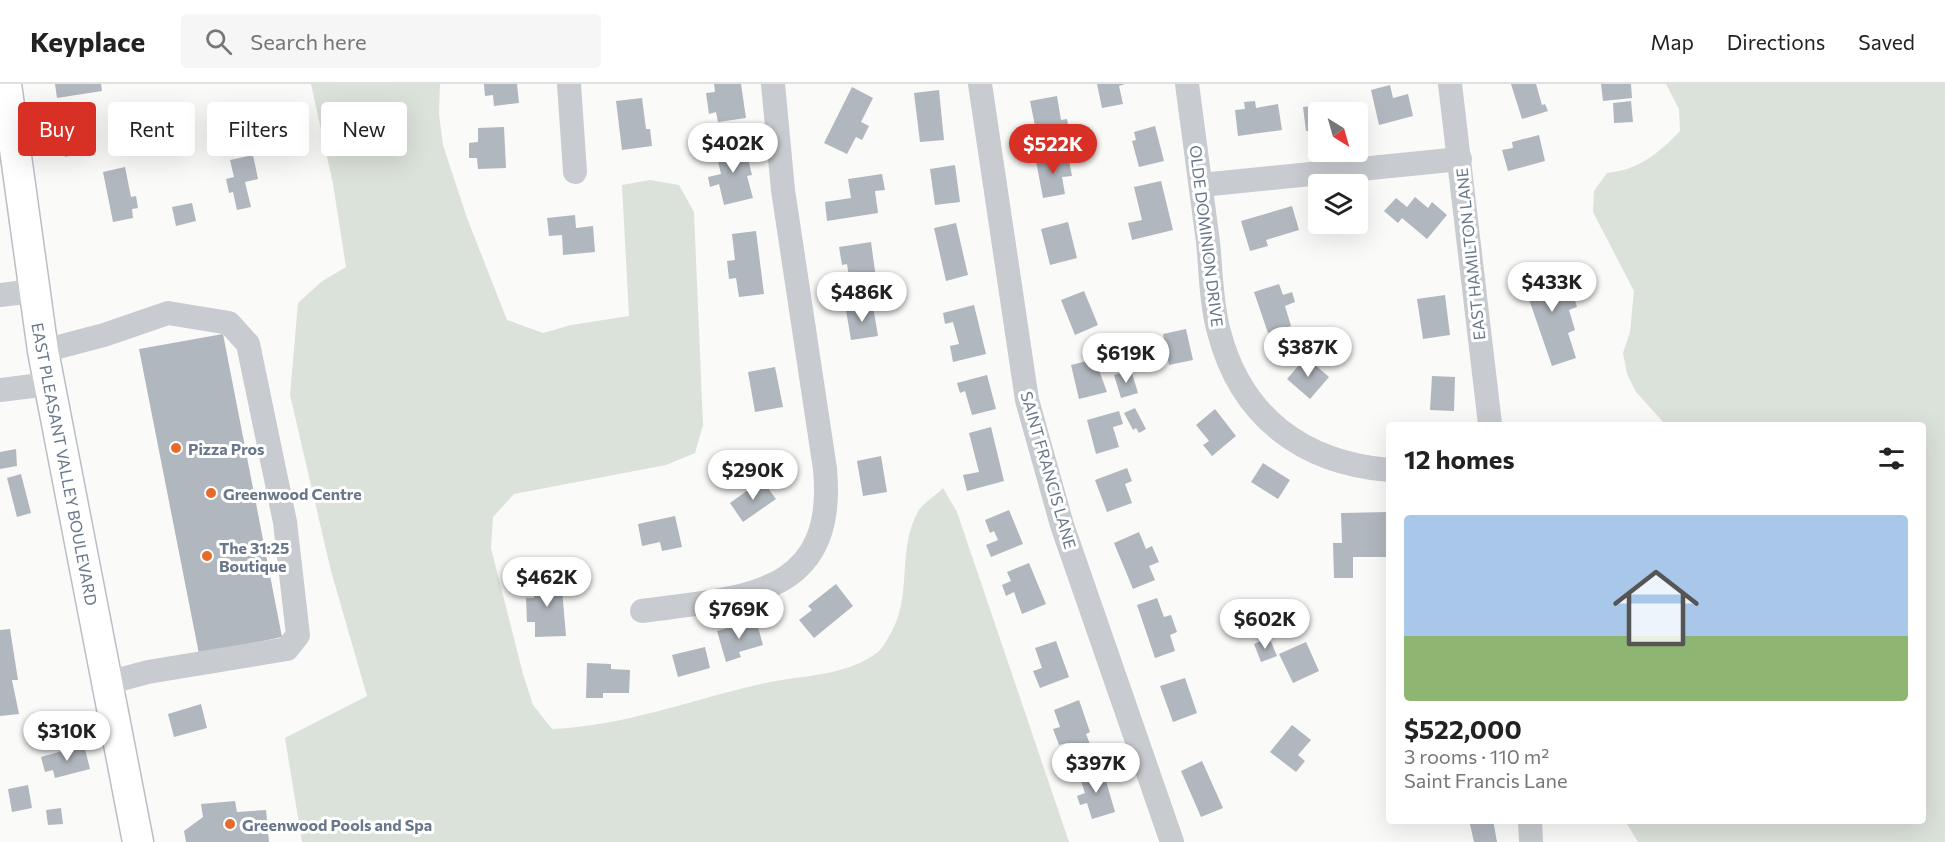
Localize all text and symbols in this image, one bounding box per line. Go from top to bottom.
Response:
search box [181,14,601,68]
text: Keyplace [30,24,145,58]
icon: search [202,25,235,58]
text: Search here [250,28,367,55]
text: Map [1651,29,1694,54]
text: Directions [1727,29,1825,54]
text: Saved [1858,29,1915,54]
chip: Buy [18,102,96,156]
chip: Rent [108,102,195,156]
chip: Filters [207,102,309,156]
chip: New [321,102,407,156]
north arrow [1308,102,1368,162]
map controls [1308,102,1368,234]
pin: $402K [691,123,775,174]
pin: $522K [1011,124,1095,175]
text: $402K [702,130,764,154]
text: $522K [1023,131,1083,155]
street label: OLDE DOMINION DRIVE [1186,144,1228,328]
street label: EAST HAMILTON LANE [1452,167,1488,341]
button: layers [1308,174,1368,234]
pin: $433K [1510,262,1594,313]
text: $433K [1522,269,1582,293]
pin: $486K [820,272,904,323]
text: $486K [831,279,893,303]
street label: EAST PLEASANT VALLEY BOULEVARD [28,321,102,607]
pin: $387K [1266,327,1350,378]
pin: $619K [1084,333,1168,384]
text: $387K [1278,334,1338,358]
text: $619K [1096,340,1156,364]
street label: SAINT FRANCIS LANE [1017,389,1081,551]
place label: Pizza Pros [188,439,264,458]
marker: Pizza Pros [169,441,183,455]
icon: filters [1875,442,1908,475]
text: 12 homes [1404,443,1515,474]
pin: $290K [711,450,795,501]
text: $290K [722,457,784,481]
place label: Greenwood Centre [223,484,362,503]
marker: Greenwood Centre [204,486,218,500]
place label: The 31:25 Boutique [219,538,289,575]
marker: The 31:25 Boutique [200,549,214,563]
icon: home [1602,554,1710,662]
pin: $462K [505,557,589,608]
text: $462K [516,564,578,588]
pin: $769K [697,589,781,640]
text: $769K [709,596,769,620]
pin: $602K [1223,599,1307,650]
text: $602K [1234,606,1296,630]
pin: $310K [25,711,109,762]
text: $522,000 [1404,713,1522,744]
text: $310K [37,718,97,742]
pin: $397K [1054,743,1138,794]
text: 3 rooms · 110 m² [1404,744,1549,768]
text: $397K [1066,750,1126,774]
text: Saint Francis Lane [1404,768,1568,792]
place label: Greenwood Pools and Spa [242,815,432,834]
marker: Greenwood Pools and Spa [223,817,237,831]

